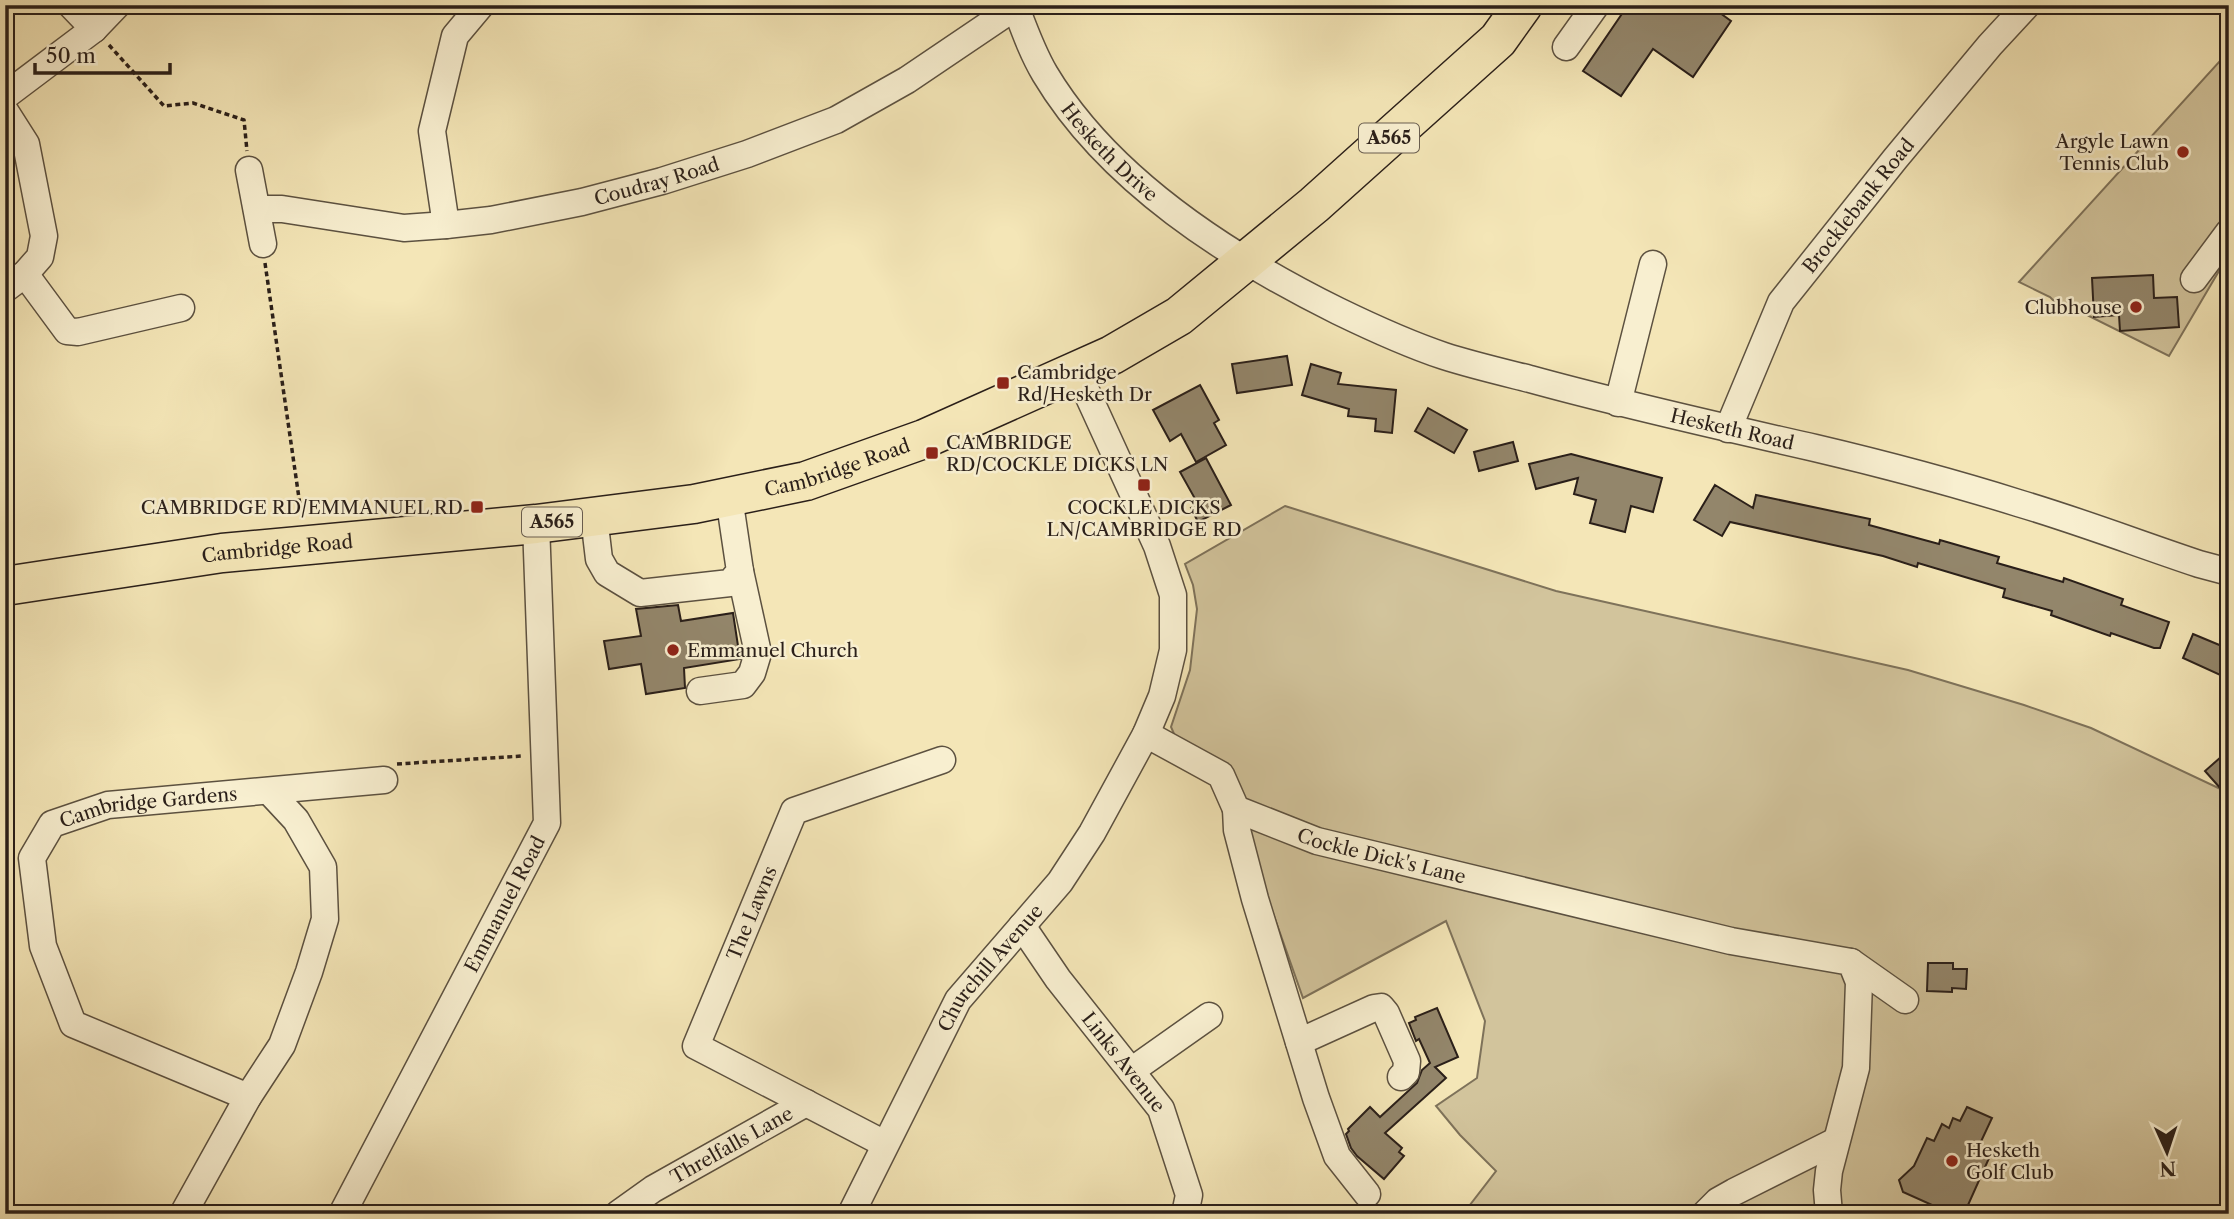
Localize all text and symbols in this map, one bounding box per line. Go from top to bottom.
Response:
scale bar [35,32,170,76]
text: 50 m [46,43,96,68]
street label: Hesketh Drive [1057,98,1163,206]
road number: A565 [1359,124,1419,153]
place label: Argyle Lawn Tennis Club [2055,130,2169,175]
street label: Brocklebank Road [1797,133,1919,278]
marker: Argyle Lawn Tennis Club [2175,144,2191,160]
street label: Coudray Road [591,152,722,210]
place label: Clubhouse [2024,296,2122,319]
marker: Clubhouse [2128,299,2144,315]
place label: Cambridge Rd/Hesketh Dr [1017,361,1152,406]
marker: Cambridge Rd/Hesketh Dr [995,375,1011,391]
street label: Hesketh Road [1668,404,1797,454]
place label: CAMBRIDGE RD/COCKLE DICKS LN [946,431,1169,476]
street label: Cambridge Road [762,433,913,501]
marker: CAMBRIDGE RD/COCKLE DICKS LN [924,445,940,461]
marker: COCKLE DICKS LN/CAMBRIDGE RD [1136,477,1152,493]
place label: CAMBRIDGE RD/EMMANUEL RD [141,496,463,519]
place label: COCKLE DICKS LN/CAMBRIDGE RD [1046,496,1242,541]
marker: CAMBRIDGE RD/EMMANUEL RD [469,499,485,515]
road number: A565 [522,508,582,536]
street label: Cambridge Road [200,529,354,567]
place label: Emmanuel Church [687,639,858,662]
marker: Emmanuel Church [665,642,681,658]
street label: Cambridge Gardens [56,782,238,832]
street label: Cockle Dick's Lane [1294,823,1468,888]
street label: Emmanuel Road [459,832,550,976]
street label: The Lawns [722,863,781,963]
street label: Churchill Avenue [933,899,1047,1035]
street label: Links Avenue [1077,1007,1170,1117]
street label: Threlfalls Lane [666,1101,797,1188]
north arrow [2132,1118,2202,1188]
place label: Hesketh Golf Club [1966,1139,2054,1184]
marker: Hesketh Golf Club [1944,1153,1960,1169]
text: N [2159,1157,2177,1180]

